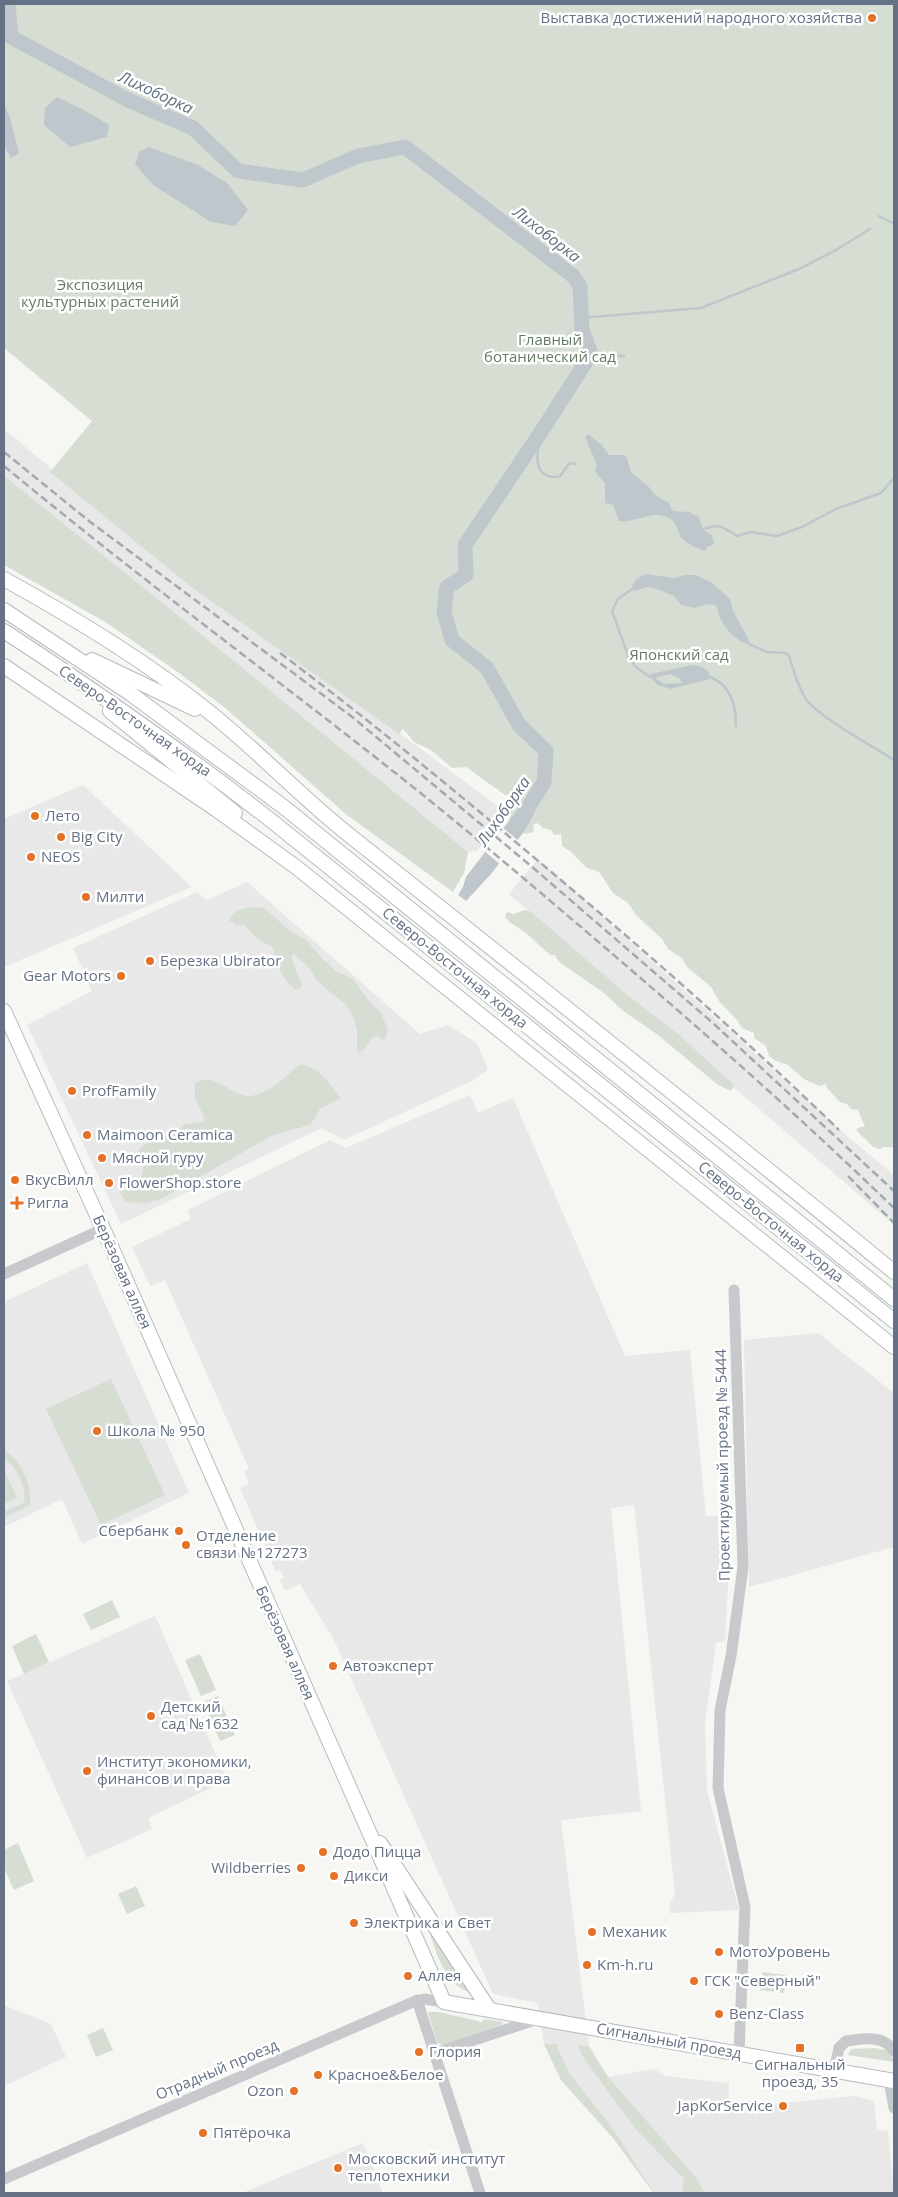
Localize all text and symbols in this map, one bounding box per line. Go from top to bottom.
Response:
place label: Выставка достижений народного хозяйства [541,7,862,27]
marker: Выставка достижений народного хозяйства [866,12,878,24]
water label: Лихоборка [114,65,197,119]
water label: Лихоборка [508,200,585,267]
park label: Экспозиция культурных растений [21,274,179,311]
park label: Главный ботанический сад [484,329,616,366]
park label: Японский сад [629,644,729,664]
street label: Северо-Восточная хорда [55,660,216,781]
water label: Лихоборка [470,772,535,851]
place label: Лето [45,805,80,825]
marker: Лето [29,810,41,822]
place label: Big City [71,826,123,846]
marker: Big City [55,831,67,843]
place label: NEOS [41,846,81,866]
marker: NEOS [25,851,37,863]
place label: Милти [96,886,144,906]
marker: Милти [80,891,92,903]
street label: Северо-Восточная хорда [379,902,533,1032]
place label: Березка Ubirator [160,950,281,970]
marker: Березка Ubirator [144,955,156,967]
place label: Gear Motors [23,965,111,985]
marker: Gear Motors [115,970,127,982]
place label: ProfFamily [82,1080,157,1100]
marker: ProfFamily [66,1085,78,1097]
place label: Maimoon Ceramica [97,1124,233,1144]
marker: Maimoon Ceramica [81,1129,93,1141]
place label: Мясной гуру [112,1147,204,1167]
marker: Мясной гуру [96,1152,108,1164]
street label: Северо-Восточная хорда [695,1156,849,1286]
place label: ВкусВилл [25,1169,94,1189]
place label: FlowerShop.store [119,1172,241,1192]
marker: ВкусВилл [9,1174,21,1186]
marker: FlowerShop.store [103,1177,115,1189]
place label: Ригла [27,1192,69,1212]
marker: Ригла [11,1197,23,1209]
street label: Берёзовая аллея [89,1211,157,1332]
street label: Проектируемый проезд № 5444 [710,1348,734,1581]
place label: Школа № 950 [107,1420,205,1440]
marker: Школа № 950 [91,1425,103,1437]
place label: Сбербанк [99,1520,169,1540]
marker: Сбербанк [173,1525,185,1537]
place label: Отделение связи №127273 [196,1525,308,1562]
marker: Отделение связи №127273 [180,1539,192,1551]
street label: Берёзовая аллея [252,1582,320,1703]
place label: Автоэксперт [343,1655,433,1675]
marker: Автоэксперт [327,1660,339,1672]
place label: Детский сад №1632 [161,1696,239,1733]
marker: Детский сад №1632 [145,1710,157,1722]
place label: Институт экономики, финансов и права [97,1751,252,1788]
marker: Институт экономики, финансов и права [81,1765,93,1777]
place label: Додо Пицца [333,1841,421,1861]
marker: Додо Пицца [317,1846,329,1858]
place label: Wildberries [211,1857,291,1877]
marker: Wildberries [295,1862,307,1874]
place label: Дикси [344,1865,388,1885]
marker: Дикси [328,1870,340,1882]
place label: Электрика и Свет [364,1912,491,1932]
marker: Электрика и Свет [348,1917,360,1929]
place label: Механик [602,1921,667,1941]
marker: Механик [586,1926,598,1938]
place label: МотоУровень [729,1941,831,1961]
marker: МотоУровень [713,1946,725,1958]
place label: Km-h.ru [597,1954,653,1974]
marker: Km-h.ru [581,1959,593,1971]
place label: Аллея [418,1965,461,1985]
marker: Аллея [402,1970,414,1982]
place label: ГСК "Северный" [704,1970,821,1990]
marker: ГСК "Северный" [688,1975,700,1987]
place label: Benz-Class [729,2003,804,2023]
marker: Benz-Class [713,2008,725,2020]
street label: Сигнальный проезд [595,2017,744,2063]
street label: Отрадный проезд [152,2034,281,2104]
place label: Глория [429,2041,481,2061]
marker: Сигнальный проезд, 35 [794,2042,806,2054]
marker: Глория [413,2046,425,2058]
place label: Сигнальный проезд, 35 [754,2054,846,2091]
place label: Красное&Белое [328,2064,443,2084]
marker: Красное&Белое [312,2069,324,2081]
place label: Ozon [247,2080,284,2100]
marker: Ozon [288,2085,300,2097]
place label: JapKorService [675,2095,773,2115]
marker: JapKorService [777,2100,789,2112]
place label: Пятёрочка [213,2122,291,2142]
marker: Пятёрочка [197,2127,209,2139]
place label: Московский институт теплотехники [348,2148,505,2185]
marker: Московский институт теплотехники [332,2162,344,2174]

